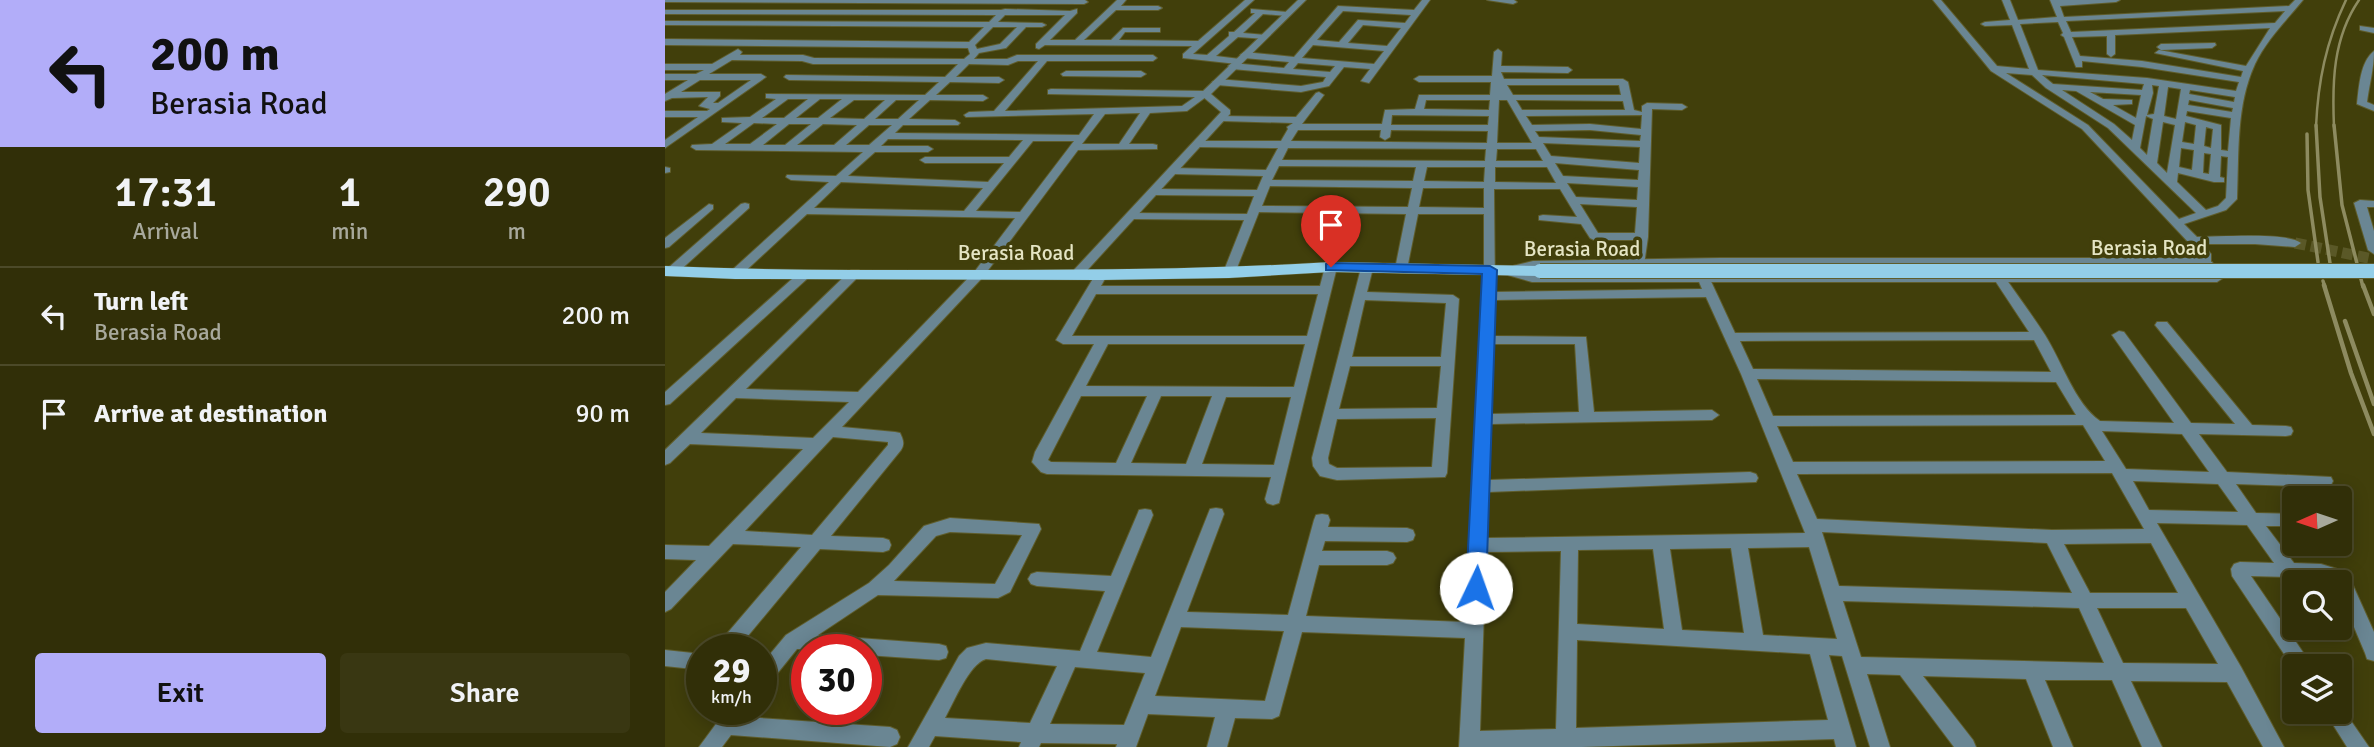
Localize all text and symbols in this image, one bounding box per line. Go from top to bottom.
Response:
text: 200 m [150,24,280,84]
icon: left [35,28,126,119]
text: Berasia Road [150,84,328,123]
text: 17:31 [114,167,217,218]
text: 1 [338,167,361,218]
text: 290 [483,167,551,218]
pin [1301,195,1361,267]
icon: arrive [1312,206,1350,244]
text: Arrival [132,217,199,246]
text: min [331,217,368,246]
text: m [507,217,526,246]
street label: Berasia Road [2091,235,2207,261]
street label: Berasia Road [1524,236,1640,262]
street label: Berasia Road [958,240,1074,266]
text: Turn left [94,286,188,318]
icon: left [35,297,73,335]
text: 200 m [561,300,630,332]
text: Berasia Road [94,318,222,347]
icon: arrive [35,395,73,433]
text: Arrive at destination [94,398,327,430]
text: 90 m [575,398,630,430]
north arrow [2282,486,2352,556]
map controls [2282,486,2352,724]
position arrow [1439,551,1513,625]
button: search [2282,570,2352,640]
speed limit sign: 30 [791,634,882,725]
text: 29 [713,649,750,692]
button: Exit [35,653,326,733]
button: Share [340,653,630,733]
button: layers [2282,654,2352,724]
text: km/h [711,686,752,708]

